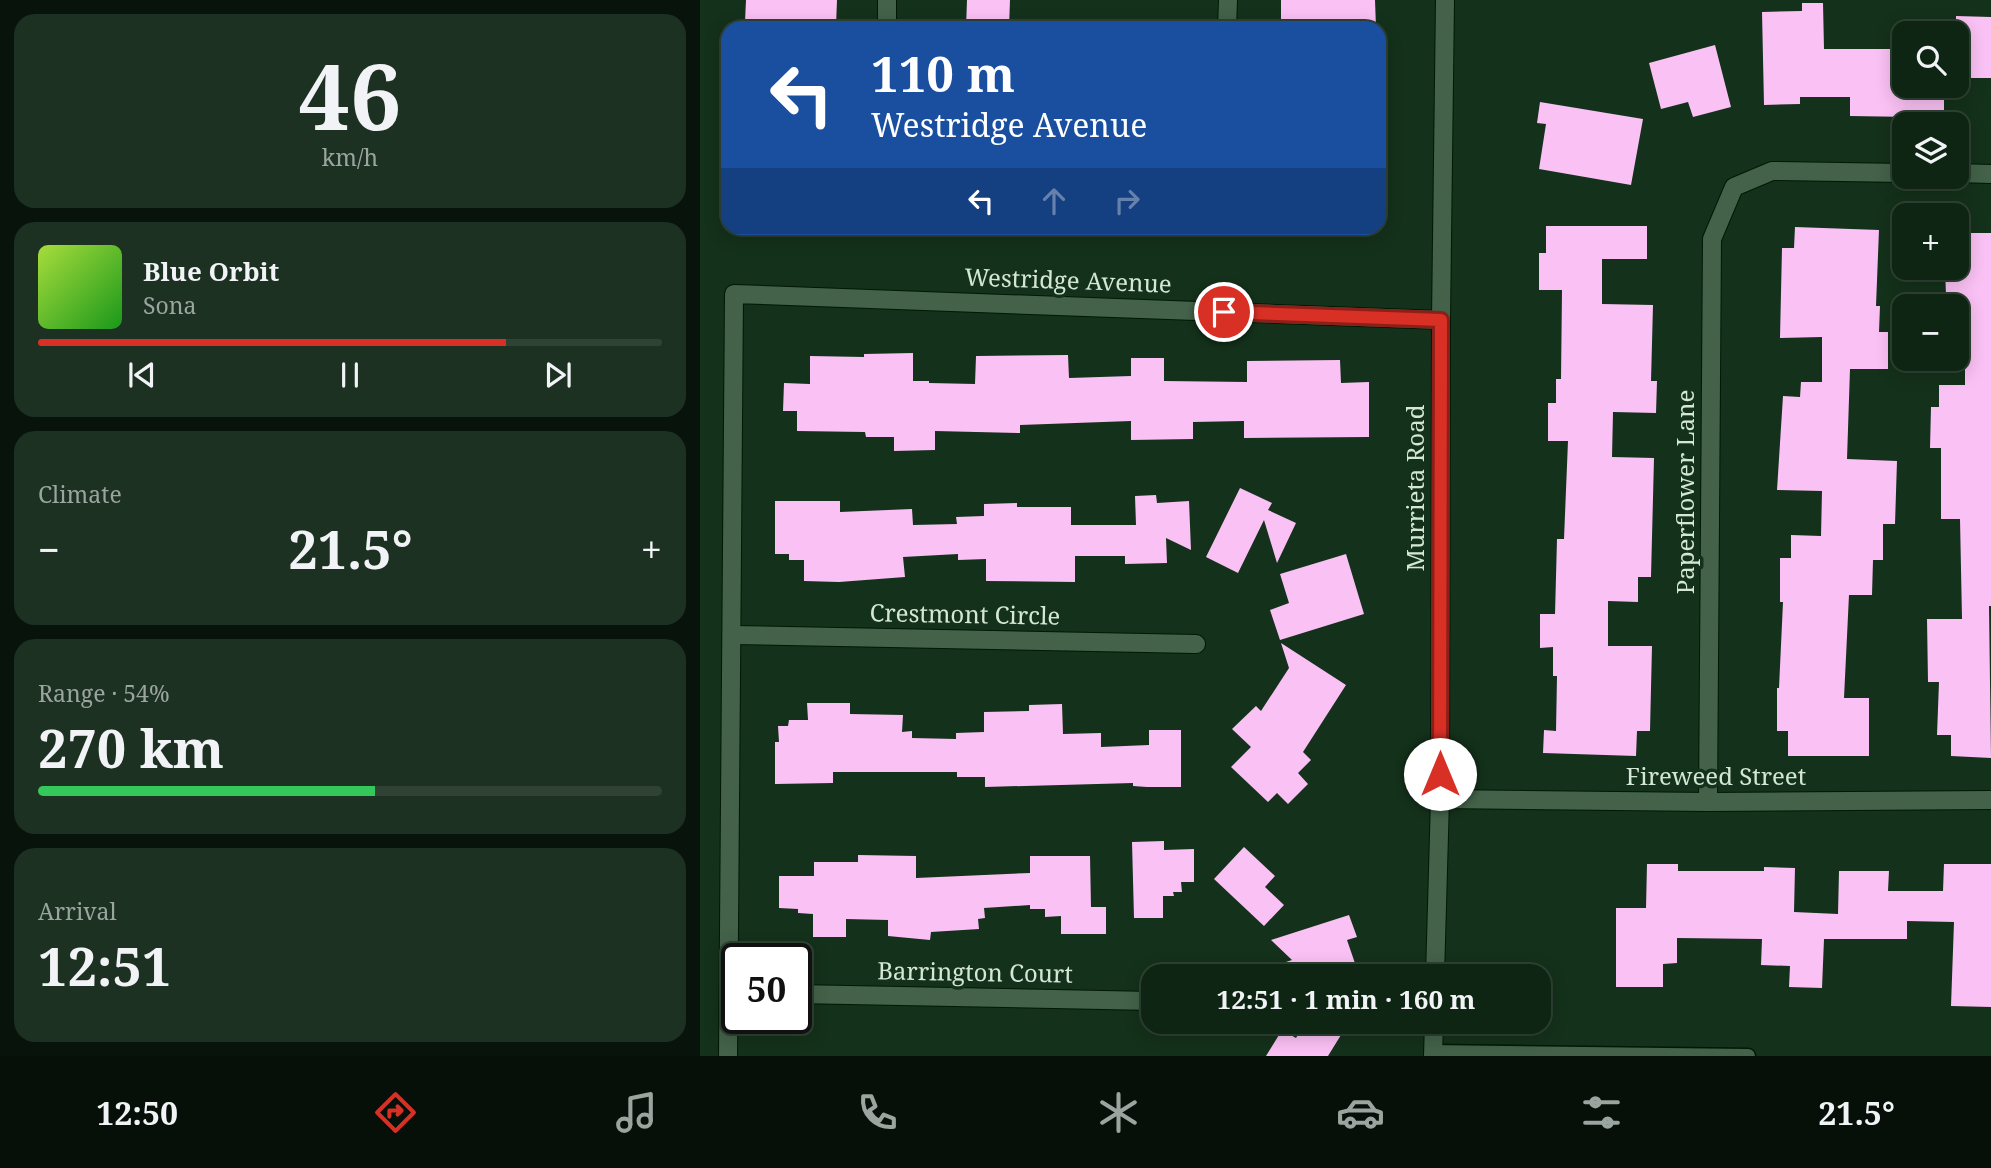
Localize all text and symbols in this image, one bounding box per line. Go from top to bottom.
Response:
map controls [1892,21,1969,371]
button: search [1892,21,1969,98]
text: 46 [299,33,401,157]
text: 110 m [871,40,1015,106]
icon: left [756,49,847,140]
text: Westridge Avenue [871,103,1147,146]
button: layers [1892,112,1969,189]
text: km/h [322,141,378,173]
icon: left [962,182,1000,220]
icon: ahead [1035,182,1073,220]
icon: right [1108,182,1146,220]
button: + [1892,203,1969,280]
text: Blue Orbit [143,253,279,289]
street label: Westridge Avenue [964,259,1172,300]
pin [1194,282,1254,342]
text: Sona [143,289,197,321]
icon: arrive [1205,293,1243,331]
button: − [1892,294,1969,371]
icon: previous [123,356,161,394]
icon: pause [331,356,369,394]
icon: next [539,356,577,394]
street label: Paperflower Lane [1668,390,1701,594]
street label: Murrieta Road [1398,404,1431,571]
text: Climate [38,478,122,510]
text: 21.5° [288,513,413,584]
text: − [38,523,60,575]
text: + [641,523,662,575]
street label: Crestmont Circle [869,595,1061,632]
text: Range · 54% [38,677,170,709]
text: 270 km [38,712,224,783]
position arrow [1403,737,1477,811]
street label: Fireweed Street [1626,759,1806,792]
text: Arrival [38,895,117,927]
text: 12:51 [38,930,171,1001]
speed limit sign: 50 [721,943,812,1034]
street label: Barrington Court [877,953,1073,990]
text: 12:51 · 1 min · 160 m [1216,981,1476,1017]
icon: directions [371,1088,420,1137]
icon: music [612,1088,661,1137]
icon: phone [853,1088,902,1137]
icon: climate [1094,1088,1143,1137]
icon: car [1336,1088,1385,1137]
icon: filters [1577,1088,1626,1137]
text: 12:50 [96,1091,178,1134]
text: 21.5° [1818,1091,1895,1134]

